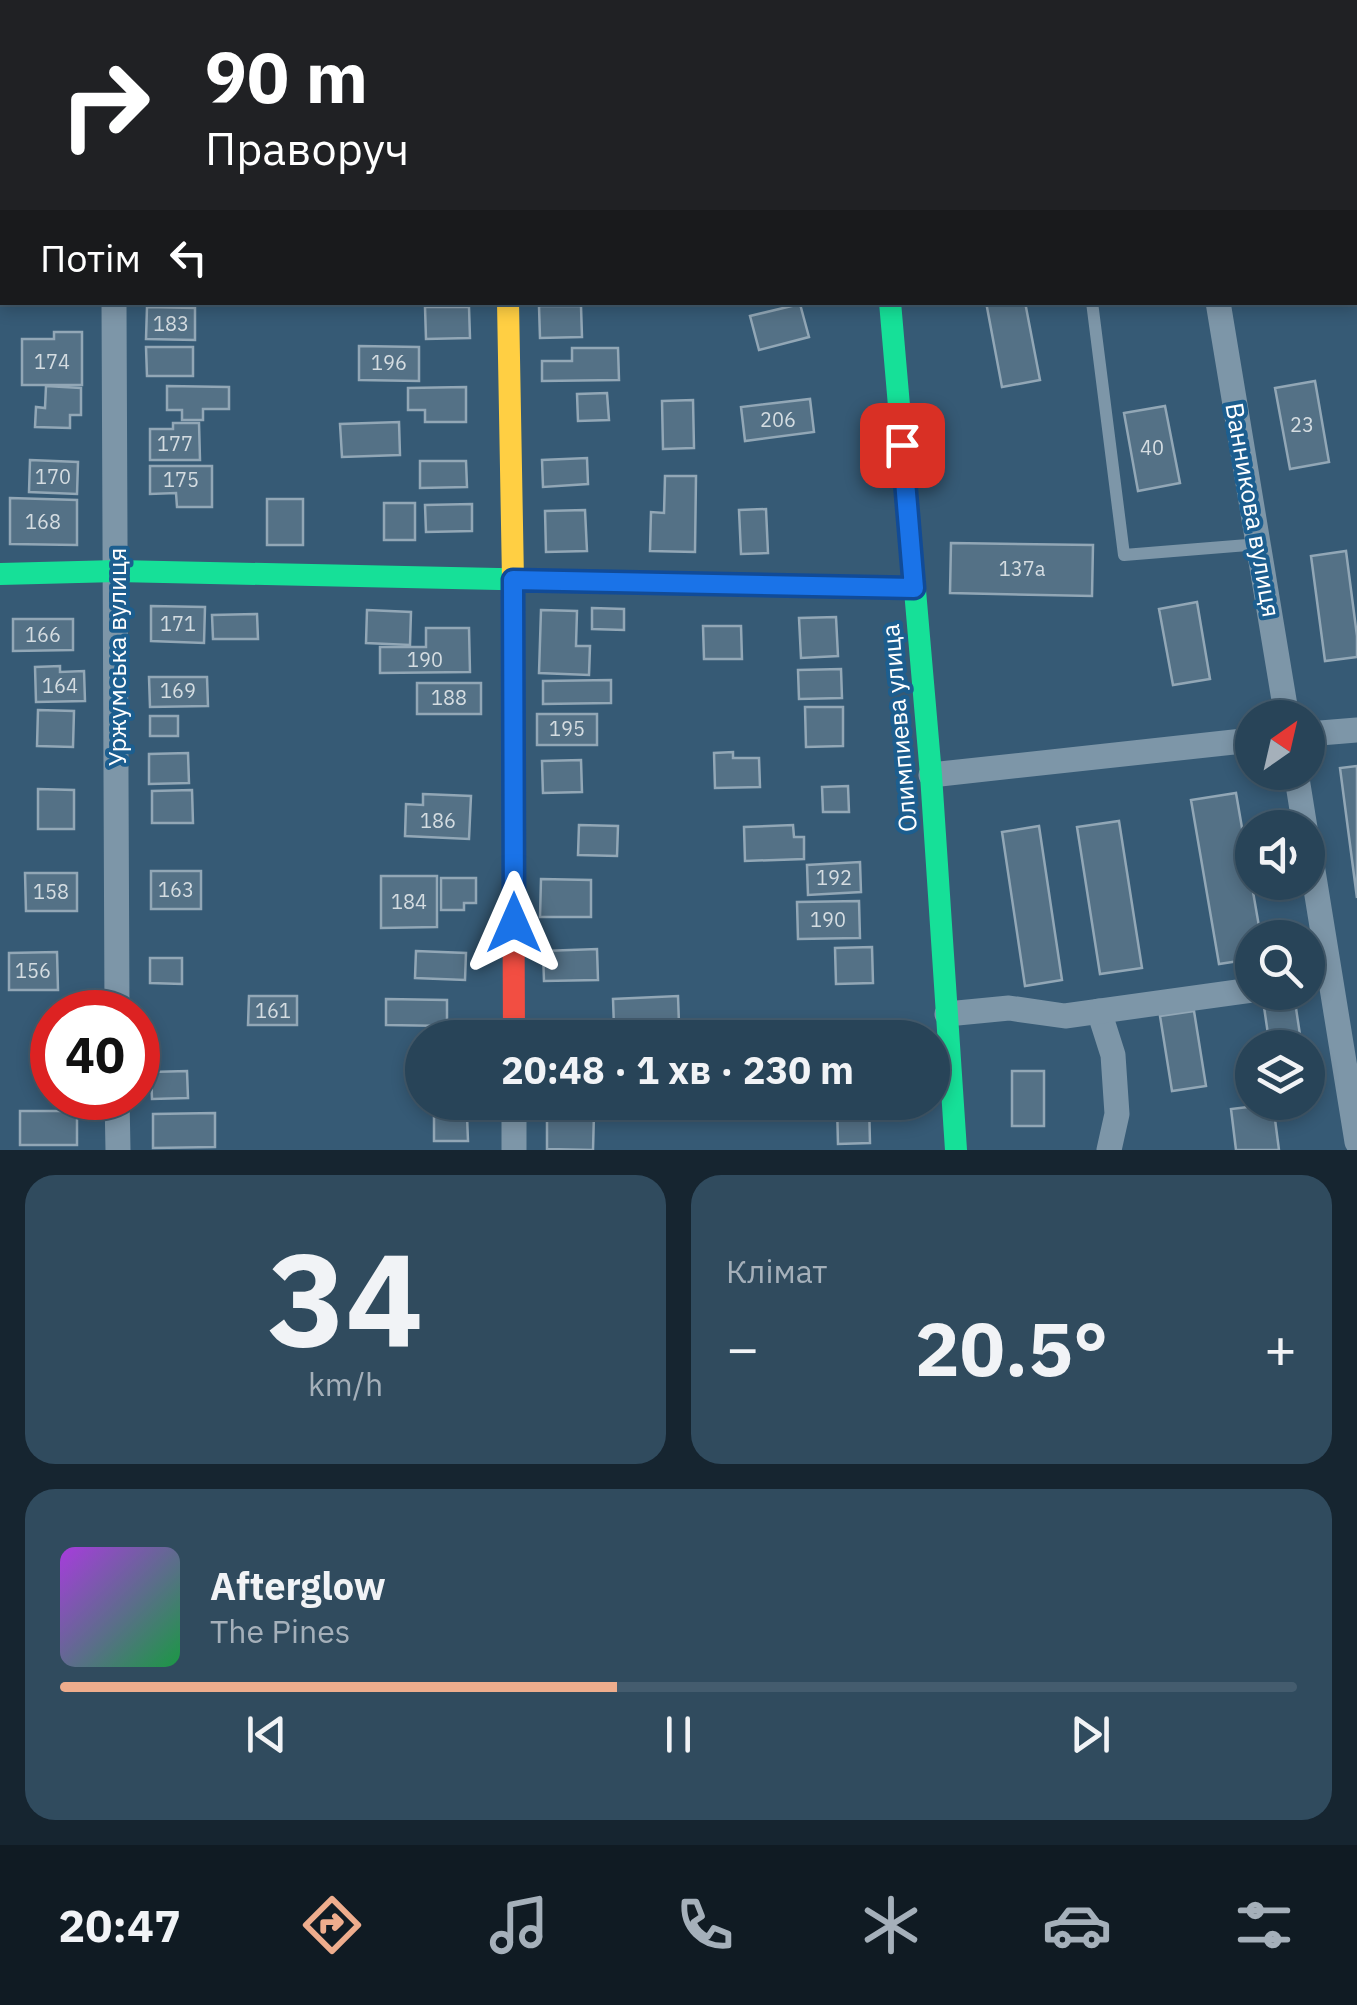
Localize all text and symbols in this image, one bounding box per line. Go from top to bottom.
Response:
text: 90 m [205,31,368,122]
icon: right [40,40,170,170]
text: Праворуч [205,119,409,177]
icon: left [161,230,216,285]
text: Потім [40,233,141,282]
house number: 183 [153,310,189,337]
house number: 174 [34,348,70,375]
house number: 196 [371,349,407,376]
street label: Ванникова вулиця [1218,400,1289,620]
pin [860,403,945,488]
house number: 206 [760,406,796,433]
house number: 23 [1290,411,1314,438]
icon: arrive [875,418,930,473]
house number: 177 [157,430,193,457]
house number: 40 [1140,434,1164,461]
house number: 170 [35,463,71,490]
house number: 175 [163,466,199,493]
house number: 168 [25,508,61,535]
street label: Уржумська вулиця [100,548,133,766]
house number: 137а [999,555,1046,582]
house number: 171 [160,610,196,637]
house number: 166 [25,621,61,648]
street label: Олимпиева улица [873,623,924,833]
house number: 190 [407,646,443,673]
house number: 164 [42,672,78,699]
house number: 169 [160,677,196,704]
house number: 188 [431,684,467,711]
north arrow [1235,700,1325,790]
map controls [1235,700,1325,1120]
house number: 195 [549,715,585,742]
house number: 186 [420,807,456,834]
button: sound [1235,810,1325,900]
house number: 192 [816,864,852,891]
position arrow [462,871,566,975]
house number: 163 [158,876,194,903]
house number: 158 [33,878,69,905]
house number: 184 [391,888,427,915]
house number: 190 [810,906,846,933]
button: search [1235,920,1325,1010]
house number: 156 [15,957,51,984]
speed limit sign: 40 [30,990,160,1120]
house number: 161 [255,997,291,1024]
button: layers [1235,1030,1325,1120]
text: 20:48 · 1 хв · 230 m [501,1045,854,1094]
text: 34 [267,1213,424,1382]
text: Клімат [726,1250,827,1292]
text: 20.5° [915,1299,1108,1397]
text: − [726,1312,759,1383]
text: + [1264,1312,1297,1383]
text: km/h [308,1363,383,1405]
text: Afterglow [210,1561,386,1610]
text: The Pines [210,1610,350,1652]
icon: previous [239,1707,294,1762]
icon: pause [651,1707,706,1762]
icon: next [1063,1707,1118,1762]
icon: directions [297,1890,367,1960]
icon: music [484,1890,554,1960]
icon: phone [670,1890,740,1960]
icon: climate [856,1890,926,1960]
icon: car [1042,1890,1112,1960]
icon: filters [1229,1890,1299,1960]
text: 20:47 [58,1896,181,1954]

